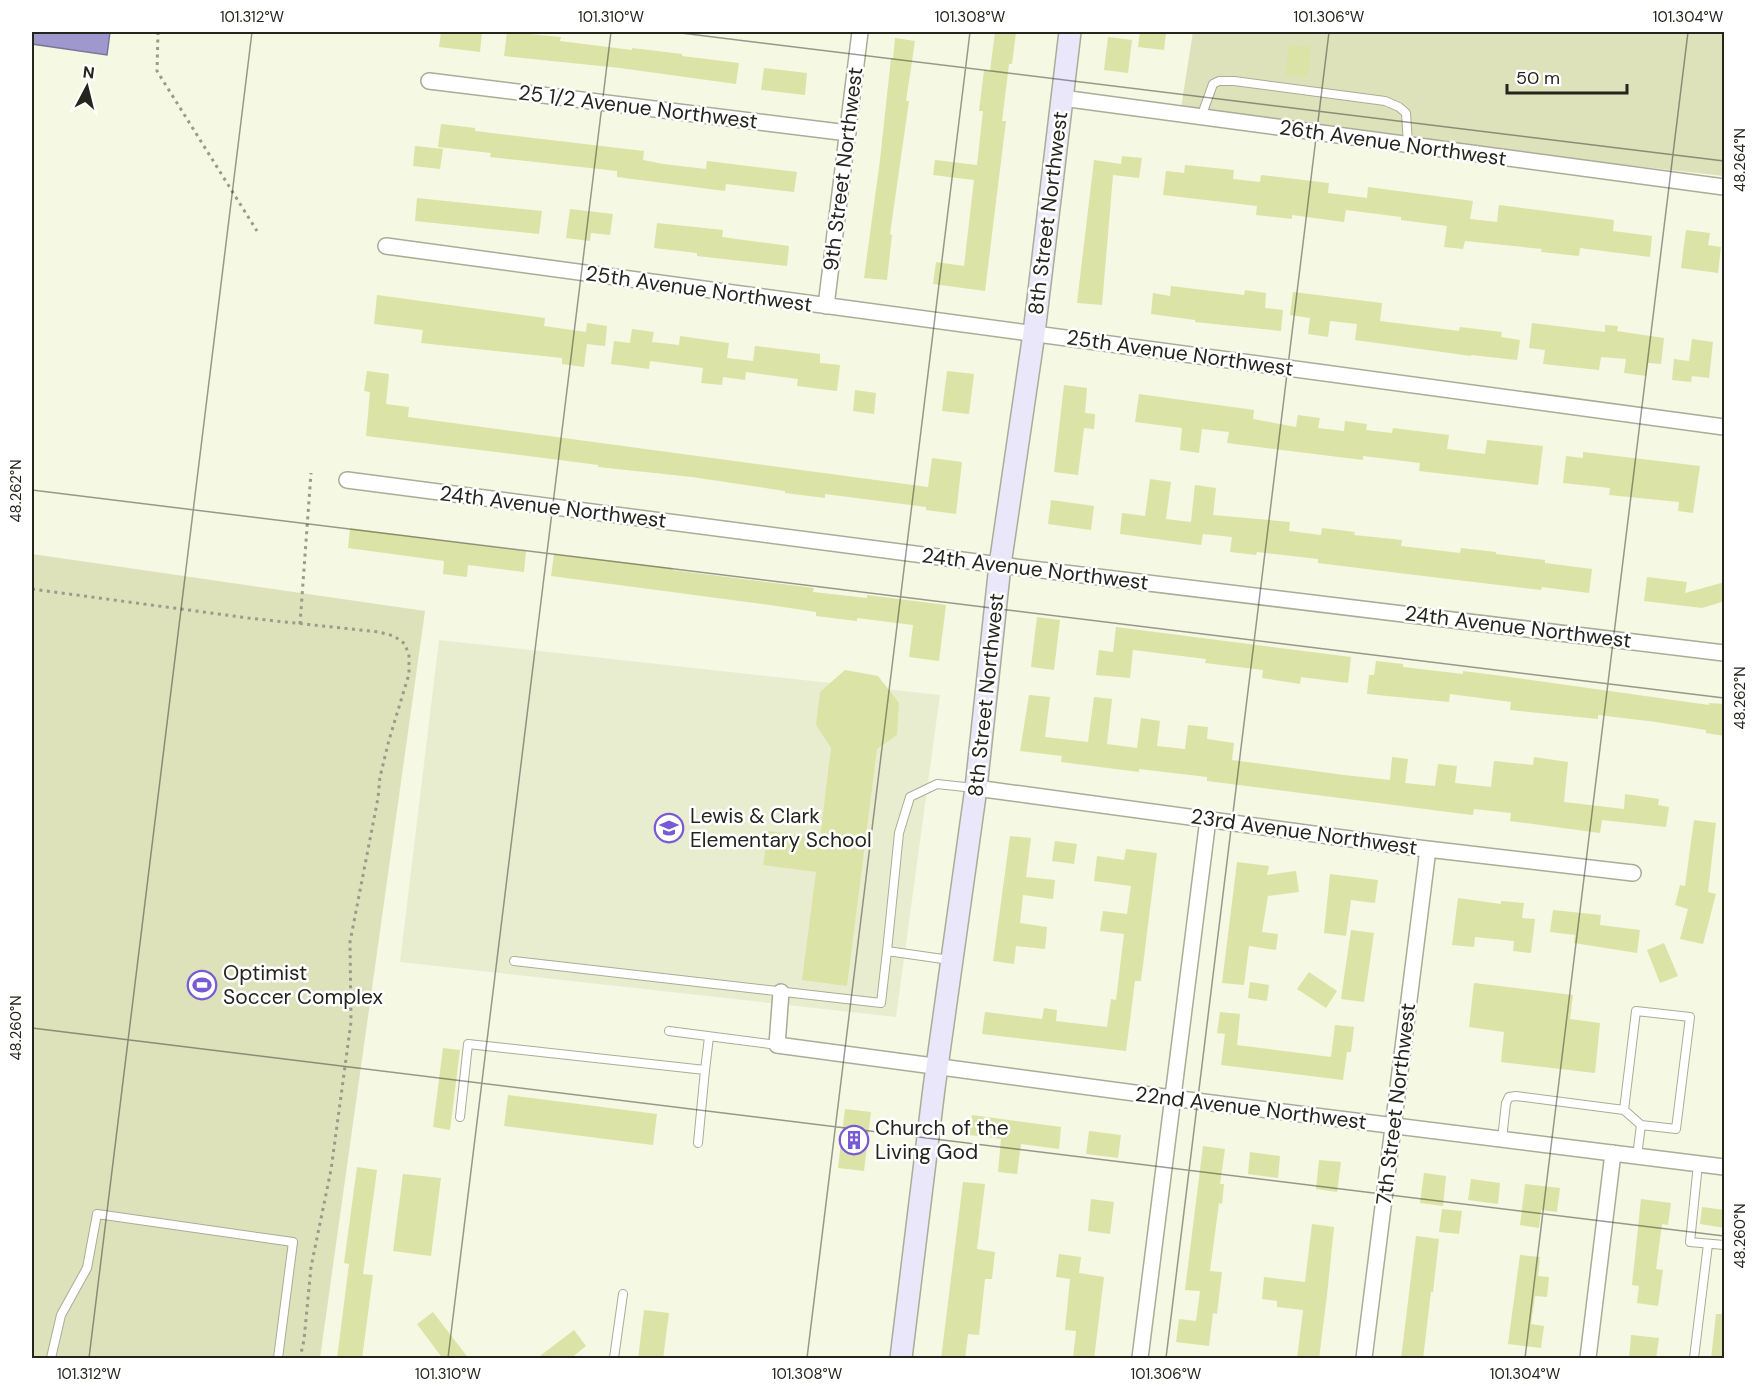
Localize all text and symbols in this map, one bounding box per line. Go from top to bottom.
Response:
text: 101.312°W [220,7,285,27]
text: 101.310°W [578,7,644,27]
text: 101.308°W [935,7,1006,27]
text: 101.306°W [1294,7,1365,27]
text: 101.304°W [1653,7,1724,27]
north arrow [57,57,117,117]
scale bar [1507,57,1627,95]
text: N [82,61,96,84]
street label: 9th Street Northwest [817,66,869,272]
text: 50 m [1516,66,1560,90]
street label: 25 1/2 Avenue Northwest [517,78,759,136]
street label: 8th Street Northwest [1022,110,1074,316]
street label: 26th Avenue Northwest [1278,113,1508,173]
text: 48.264°N [1730,128,1750,192]
street label: 25th Avenue Northwest [584,259,814,319]
street label: 25th Avenue Northwest [1065,323,1295,383]
text: 48.262°N [6,459,26,523]
street label: 24th Avenue Northwest [438,479,668,535]
street label: 24th Avenue Northwest [920,541,1150,597]
street label: 8th Street Northwest [961,592,1011,798]
street label: 24th Avenue Northwest [1403,599,1633,655]
text: 48.262°N [1730,666,1750,730]
place label: Lewis & Clark Elementary School [690,802,872,854]
street label: 23rd Avenue Northwest [1189,802,1419,862]
school or university icon: Lewis & Clark Elementary School [653,812,685,844]
place label: Optimist Soccer Complex [223,959,383,1011]
sports icon: Optimist Soccer Complex [186,969,218,1001]
text: 48.260°N [6,995,26,1061]
street label: 7th Street Northwest [1370,1001,1422,1207]
street label: 22nd Avenue Northwest [1134,1080,1368,1136]
place label: Church of the Living God [875,1114,1009,1166]
building icon: Church of the Living God [838,1124,870,1156]
text: 48.260°N [1730,1203,1750,1269]
text: 101.312°W [57,1364,122,1384]
text: 101.310°W [415,1364,481,1384]
text: 101.308°W [772,1364,843,1384]
text: 101.306°W [1131,1364,1202,1384]
text: 101.304°W [1490,1364,1561,1384]

